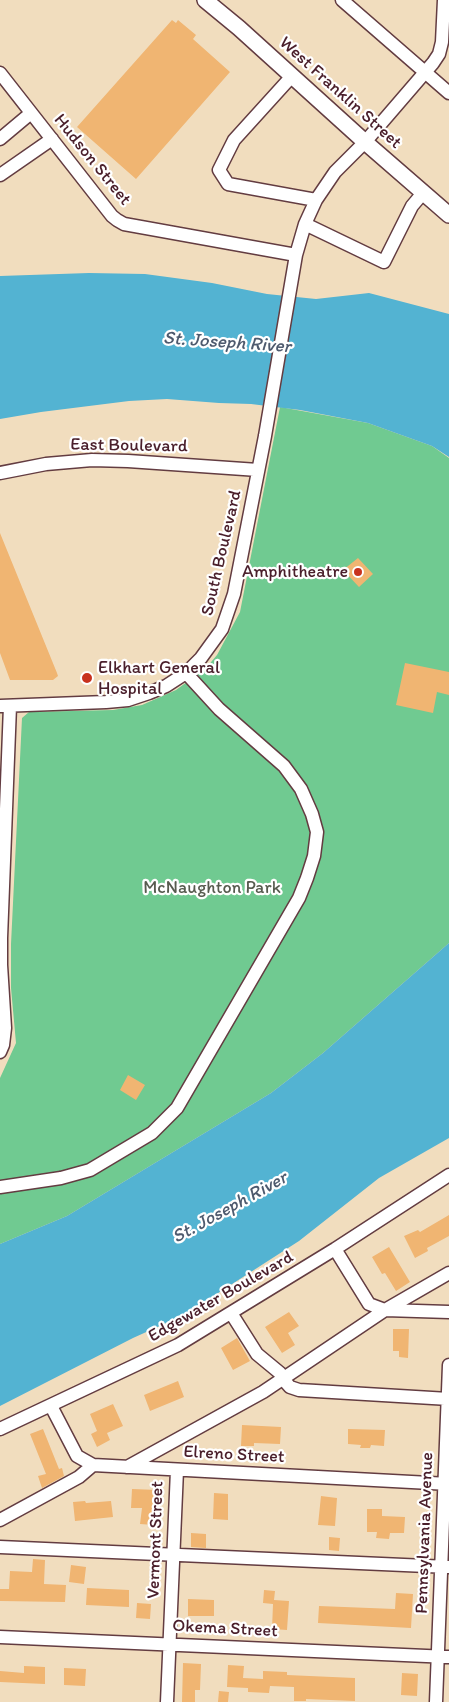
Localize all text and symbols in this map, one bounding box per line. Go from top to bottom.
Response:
street label: West Franklin Street [274,32,406,154]
street label: Hudson Street [49,110,135,210]
water label: St. Joseph River [162,327,292,359]
street label: East Boulevard [70,434,188,458]
street label: South Boulevard [197,488,247,618]
place label: Amphitheatre [242,561,348,583]
marker: Amphitheatre [352,566,364,578]
place label: Elkhart General Hospital [98,657,220,700]
marker: Elkhart General Hospital [80,671,94,685]
park label: McNaughton Park [143,877,281,899]
water label: St. Joseph River [169,1167,291,1249]
street label: Edgewater Boulevard [144,1247,298,1347]
street label: Elreno Street [183,1442,285,1468]
street label: Pennsylvania Avenue [411,1452,439,1614]
street label: Vermont Street [143,1481,169,1599]
street label: Okema Street [172,1615,278,1643]

